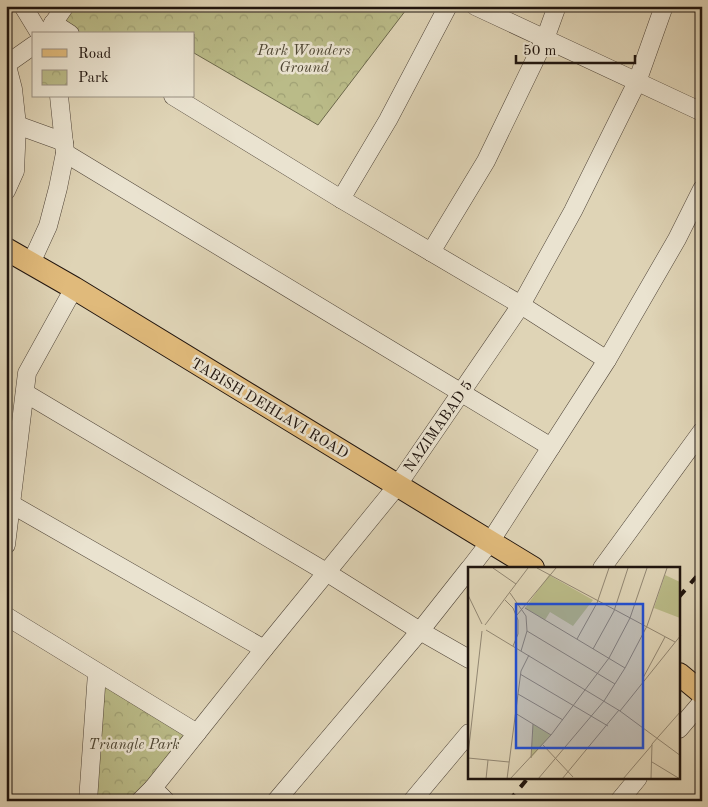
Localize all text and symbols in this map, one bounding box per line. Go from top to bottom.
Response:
legend [32,32,195,98]
scale bar [516,32,634,64]
park label: Park Wonders Ground [256,44,351,76]
text: 50 m [523,44,557,59]
text: Road [78,47,112,62]
text: Park [78,71,109,86]
street label: TABISH DEHLAVI ROAD [188,356,351,462]
street label: NAZIMABAD 5 [402,378,476,475]
inset map [468,567,680,780]
park label: Triangle Park [88,738,180,753]

